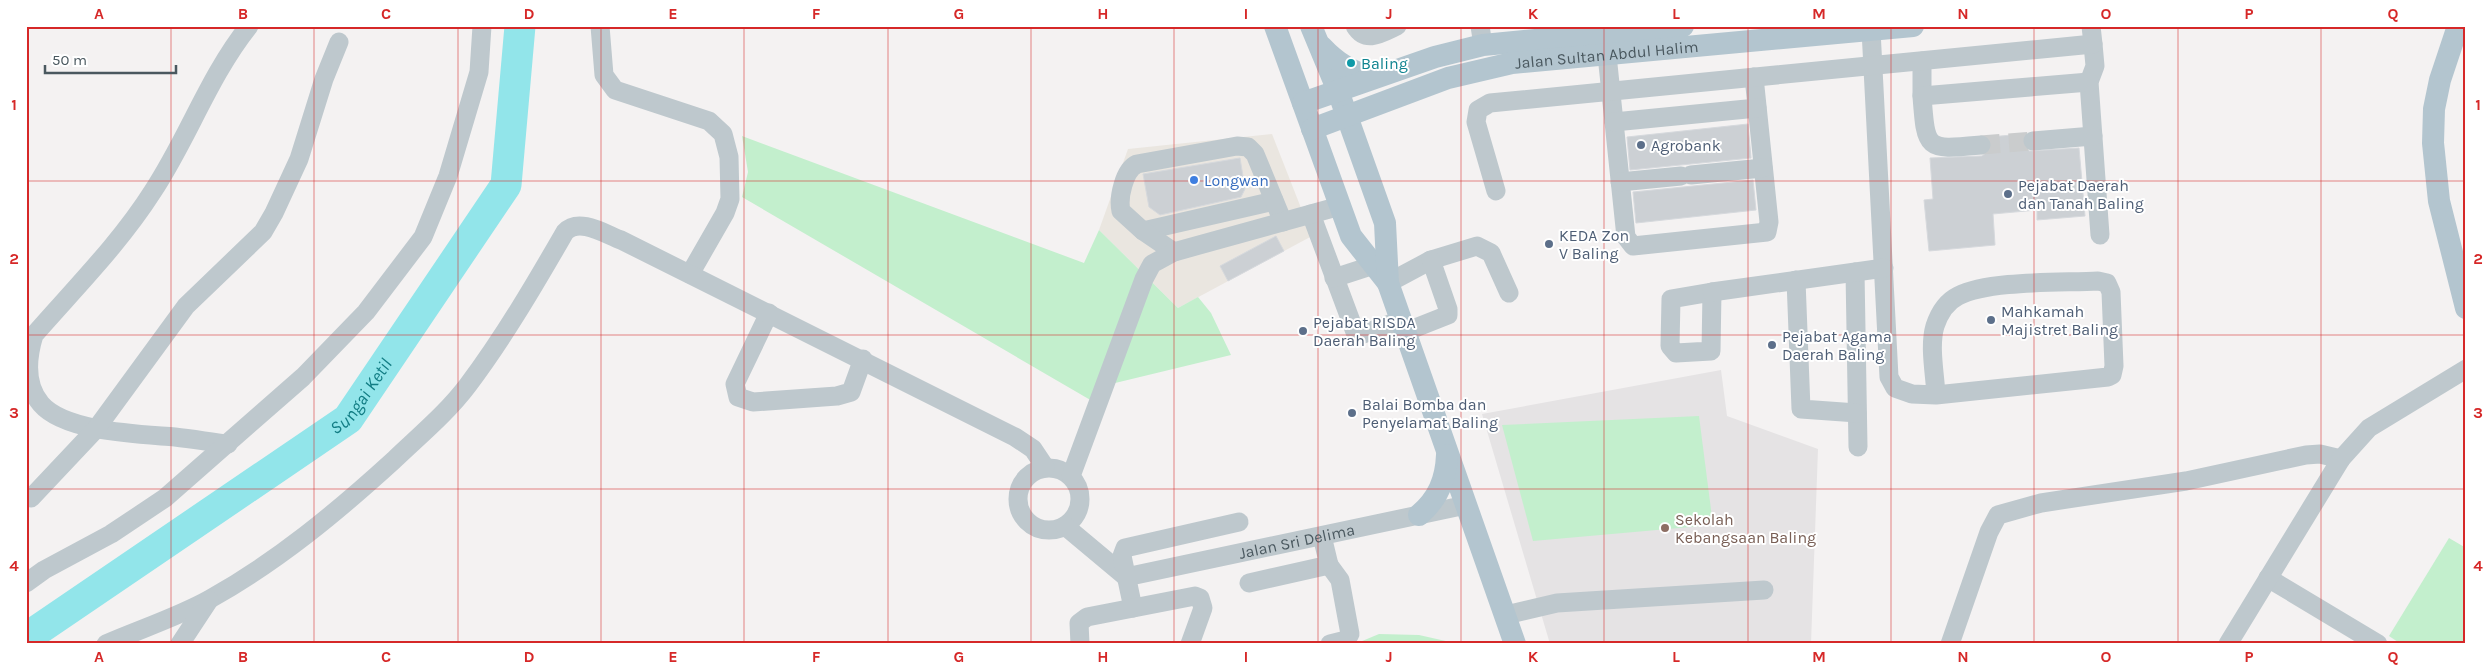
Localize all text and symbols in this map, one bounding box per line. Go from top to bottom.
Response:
text: A [94,4,104,23]
text: B [238,4,248,23]
text: C [381,4,391,23]
text: D [524,4,535,23]
text: E [668,4,678,23]
text: F [812,4,821,23]
text: G [954,4,964,23]
text: H [1097,4,1109,23]
text: I [1244,4,1248,23]
text: J [1385,4,1393,23]
text: K [1528,4,1539,23]
text: L [1672,4,1680,23]
text: M [1812,4,1826,23]
text: N [1957,4,1969,23]
text: O [2101,4,2112,23]
text: P [2244,4,2254,23]
text: Q [2388,4,2399,23]
street label: Jalan Sultan Abdul Halim [1514,37,1699,73]
scale bar [45,42,176,74]
text: 50 m [52,51,87,69]
place label: Baling [1361,54,1408,73]
marker: Baling [1345,57,1357,69]
text: 1 [11,95,17,114]
text: 1 [2475,95,2481,114]
place label: Agrobank [1651,136,1721,155]
marker: Agrobank [1635,139,1647,151]
place label: Longwan [1204,171,1269,190]
marker: Longwan [1188,174,1200,186]
place label: Pejabat Daerah dan Tanah Baling [2018,176,2144,213]
marker: Pejabat Daerah dan Tanah Baling [2002,188,2014,200]
place label: KEDA Zon V Baling [1559,226,1629,263]
marker: KEDA Zon V Baling [1543,238,1555,250]
text: 2 [9,249,19,268]
text: 2 [2473,249,2483,268]
place label: Mahkamah Majistret Baling [2001,302,2118,339]
place label: Pejabat RISDA Daerah Baling [1313,313,1416,350]
marker: Mahkamah Majistret Baling [1985,314,1997,326]
marker: Pejabat RISDA Daerah Baling [1297,325,1309,337]
place label: Pejabat Agama Daerah Baling [1782,327,1892,364]
marker: Pejabat Agama Daerah Baling [1766,339,1778,351]
water label: Sungai Ketil [326,354,397,439]
place label: Balai Bomba dan Penyelamat Baling [1362,395,1498,432]
text: 3 [9,403,19,422]
text: 3 [2473,403,2483,422]
marker: Balai Bomba dan Penyelamat Baling [1346,407,1358,419]
place label: Sekolah Kebangsaan Baling [1675,510,1816,547]
street label: Jalan Sri Delima [1237,520,1356,563]
marker: Sekolah Kebangsaan Baling [1659,522,1671,534]
text: 4 [9,556,19,575]
text: 4 [2473,556,2483,575]
text: A [94,647,104,666]
text: B [238,647,248,666]
text: C [381,647,391,666]
text: D [524,647,535,666]
text: E [668,647,678,666]
text: F [812,647,821,666]
text: G [954,647,964,666]
text: H [1097,647,1109,666]
text: I [1244,647,1248,666]
text: J [1385,647,1393,666]
text: K [1528,647,1539,666]
text: L [1672,647,1680,666]
text: M [1812,647,1826,666]
text: N [1957,647,1969,666]
text: O [2101,647,2112,666]
text: P [2244,647,2254,666]
text: Q [2388,647,2399,666]

